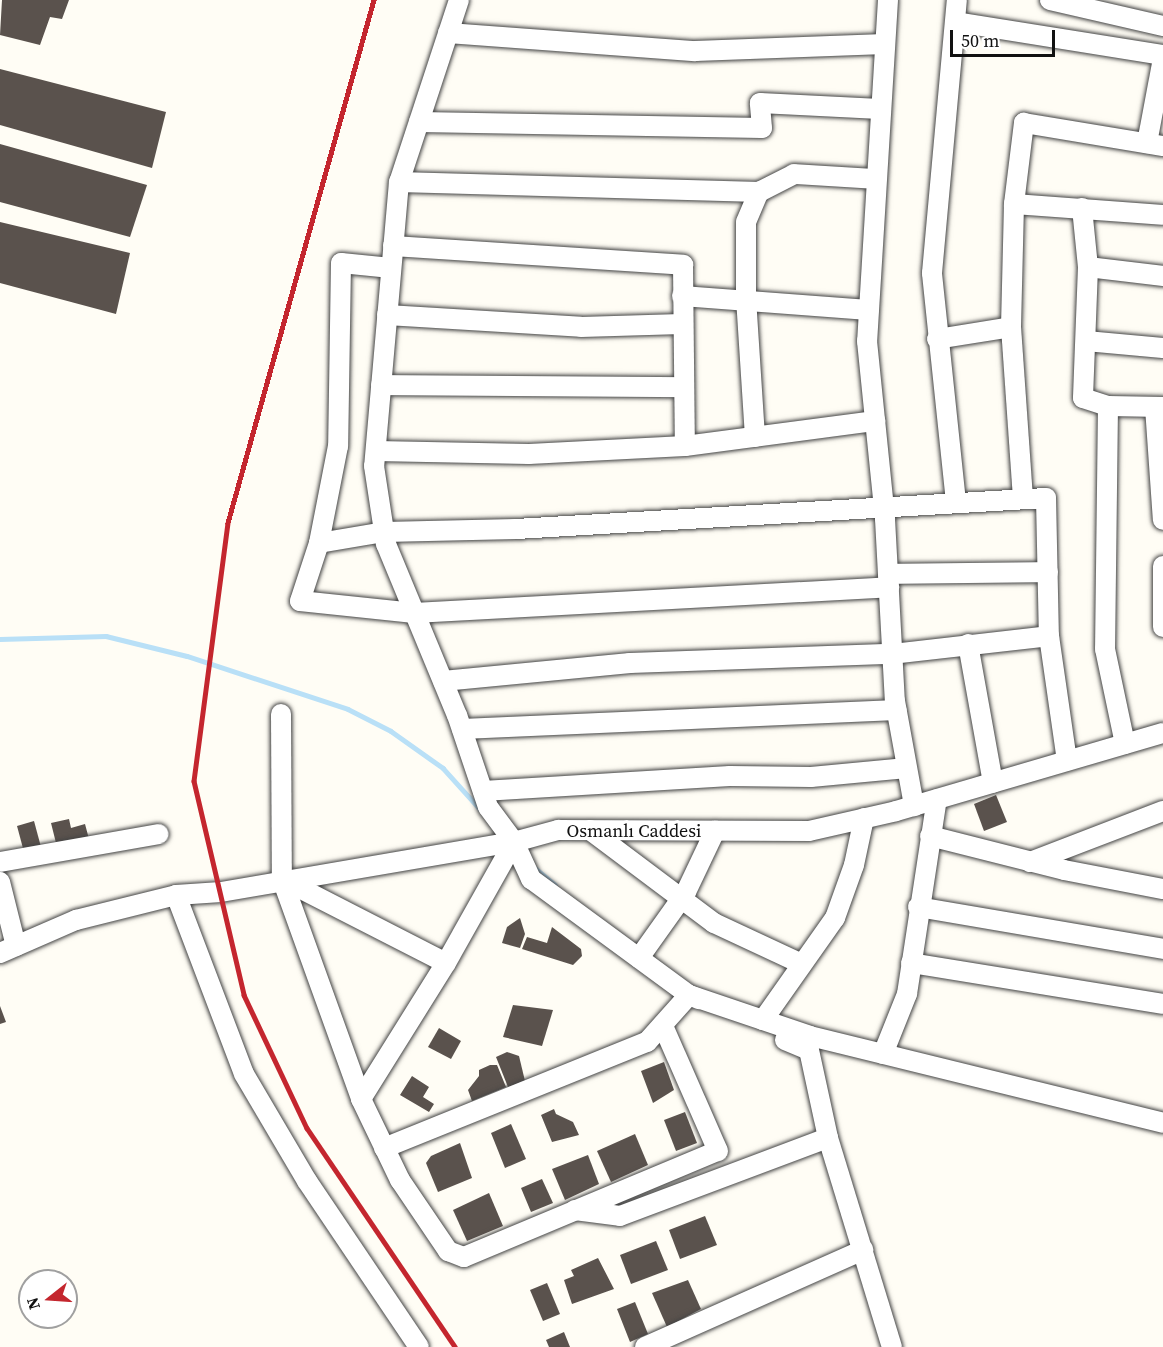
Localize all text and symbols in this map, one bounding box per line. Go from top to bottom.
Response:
scale bar [953,18,1058,56]
text: 50 m [961,28,999,53]
street label: Osmanlı Caddesi [567,820,701,842]
north arrow [18,1269,78,1329]
text: N [20,1295,45,1312]

